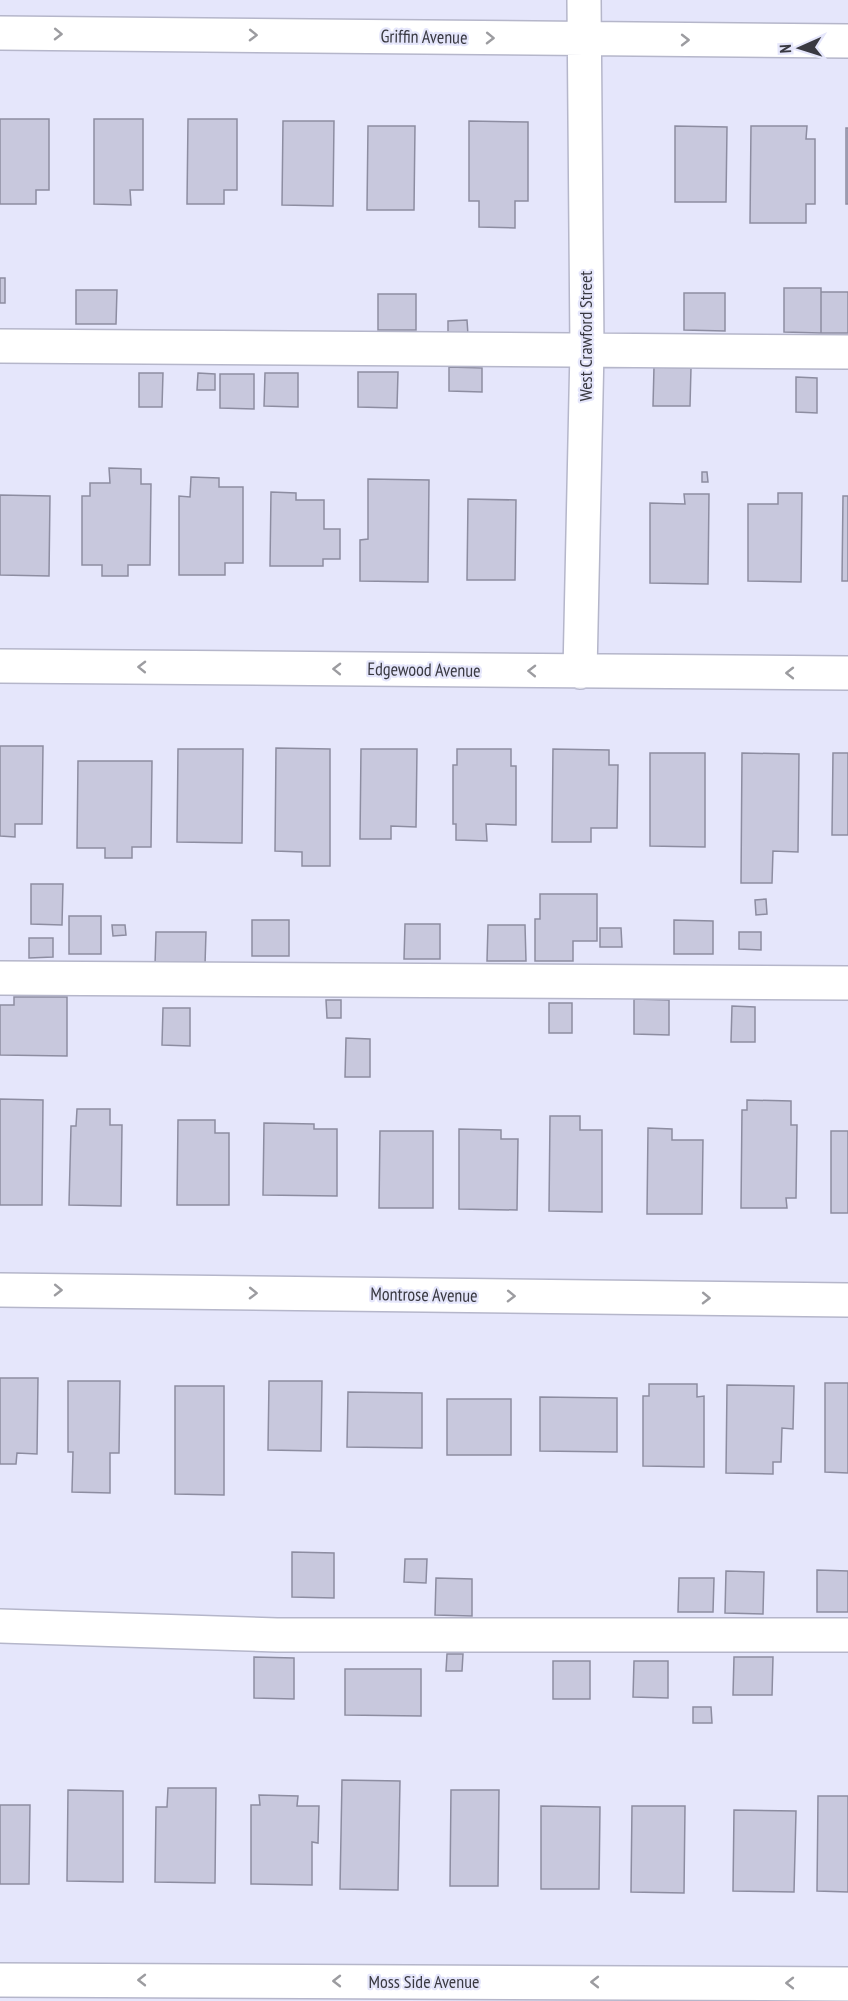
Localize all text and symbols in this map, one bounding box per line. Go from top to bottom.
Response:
north arrow [770,18,830,78]
street label: Griffin Avenue [380,24,468,49]
one-way arrow [54,27,63,40]
one-way arrow [249,29,258,42]
one-way arrow [486,32,495,44]
one-way arrow [681,34,690,46]
text: N [775,44,795,54]
street label: West Crawford Street [574,271,597,401]
street label: Edgewood Avenue [367,657,481,682]
one-way arrow [137,661,146,673]
one-way arrow [332,663,341,675]
one-way arrow [527,665,536,677]
one-way arrow [785,667,794,679]
street label: Montrose Avenue [370,1282,478,1307]
one-way arrow [54,1284,63,1296]
one-way arrow [249,1287,258,1299]
one-way arrow [507,1290,516,1302]
one-way arrow [702,1292,711,1304]
street label: Moss Side Avenue [369,1970,479,1993]
one-way arrow [137,1974,146,1986]
one-way arrow [332,1975,341,1987]
one-way arrow [590,1976,599,1989]
one-way arrow [785,1977,794,1989]

